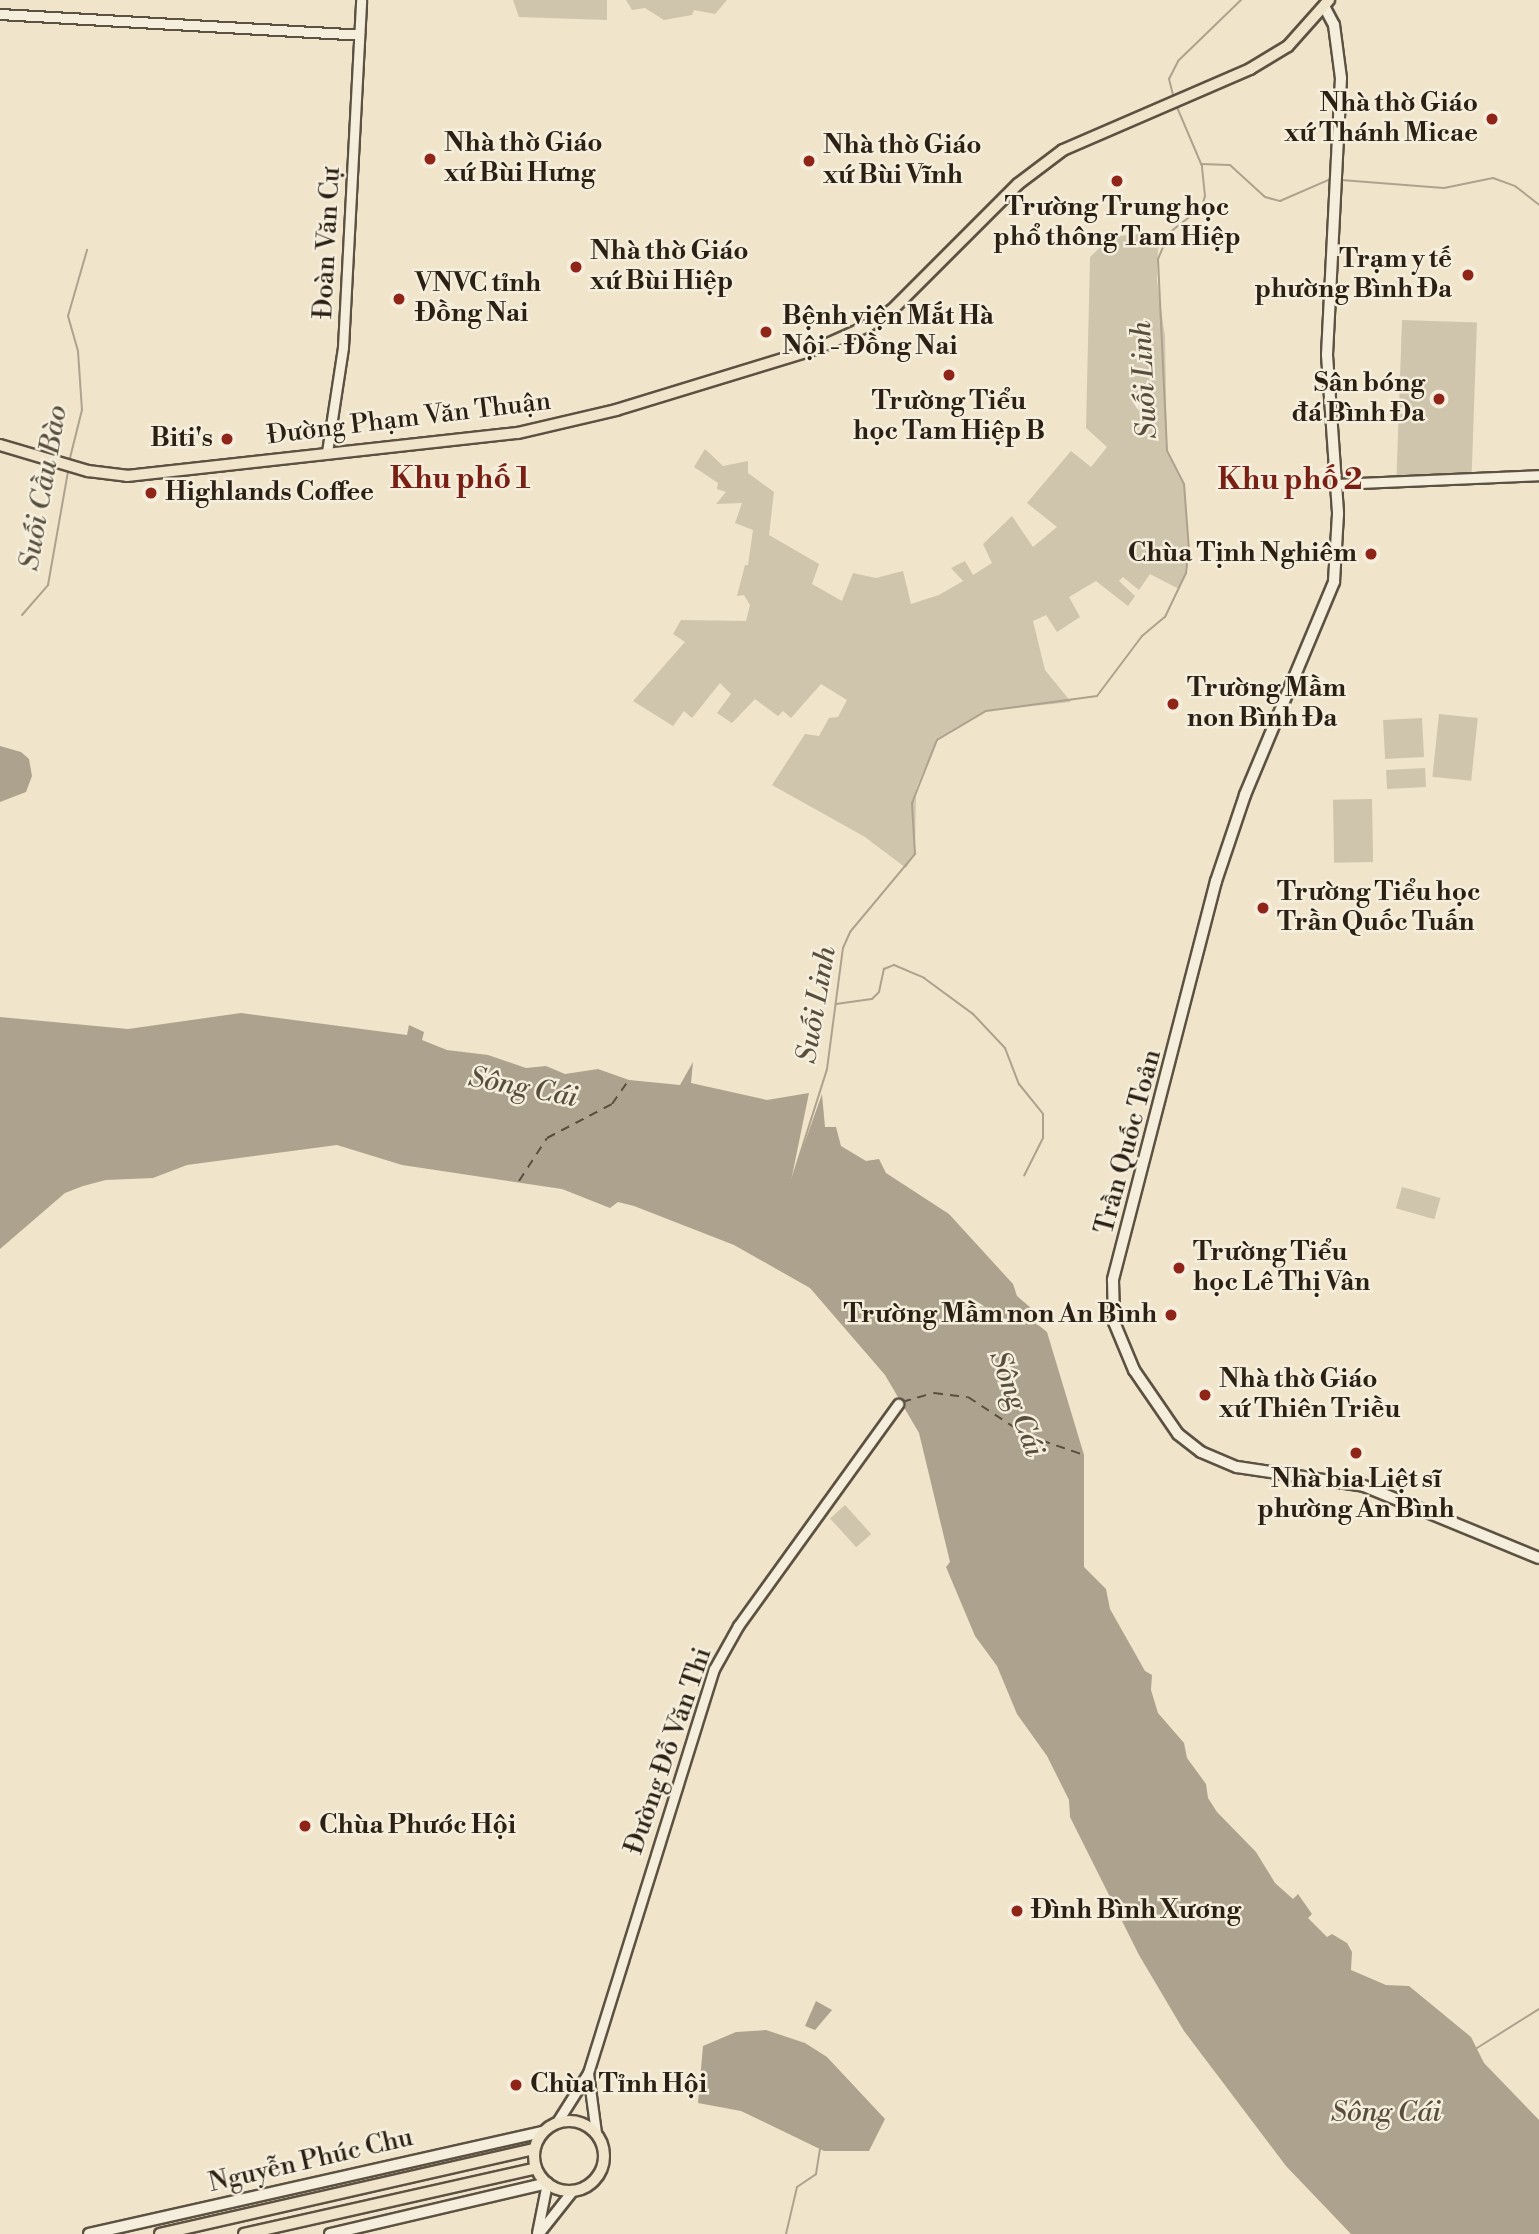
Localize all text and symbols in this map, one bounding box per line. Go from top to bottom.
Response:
place label: Nhà thờ Giáo xứ Thánh Micae [1284,88,1478,150]
marker: Nhà thờ Giáo xứ Thánh Micae [1484,111,1500,127]
place label: Nhà thờ Giáo xứ Bùi Hưng [444,128,603,190]
place label: Nhà thờ Giáo xứ Bùi Vĩnh [823,130,982,192]
marker: Nhà thờ Giáo xứ Bùi Hưng [422,151,438,167]
marker: Nhà thờ Giáo xứ Bùi Vĩnh [801,153,817,169]
street label: Đoàn Văn Cự [308,166,348,320]
marker: Trường Trung học phổ thông Tam Hiệp [1109,173,1125,189]
place label: Trường Trung học phổ thông Tam Hiệp [993,192,1241,254]
place label: Nhà thờ Giáo xứ Bùi Hiệp [590,236,749,298]
place label: Trạm y tế phường Bình Đa [1254,244,1452,306]
marker: Nhà thờ Giáo xứ Bùi Hiệp [568,259,584,275]
marker: Trạm y tế phường Bình Đa [1458,265,1478,285]
place label: VNVC tỉnh Đồng Nai [415,268,541,330]
marker: VNVC tỉnh Đồng Nai [389,289,409,309]
place label: Bệnh viện Mắt Hà Nội - Đồng Nai [782,301,994,362]
water label: Suối Linh [1125,320,1165,440]
marker: Bệnh viện Mắt Hà Nội - Đồng Nai [756,322,776,342]
marker: Trường Tiểu học Tam Hiệp B [941,367,957,383]
place label: Sân bóng đá Bình Đa [1292,368,1425,430]
street label: Đường Phạm Văn Thuận [265,386,553,452]
place label: Trường Tiểu học Tam Hiệp B [853,386,1045,448]
marker: Sân bóng đá Bình Đa [1431,391,1447,407]
water label: Suối Cầu Bào [13,403,75,573]
place label: Biti's [150,423,213,455]
marker: Biti's [219,431,235,447]
district label: Khu phố 1 [390,461,530,497]
district label: Khu phố 2 [1218,462,1362,498]
place label: Highlands Coffee [165,477,374,509]
marker: Highlands Coffee [143,485,159,501]
place label: Chùa Tịnh Nghiêm [1128,538,1357,570]
marker: Chùa Tịnh Nghiêm [1363,546,1379,562]
place label: Trường Mầm non Bình Đa [1187,673,1346,734]
marker: Trường Mầm non Bình Đa [1165,696,1181,712]
place label: Trường Tiểu học Trần Quốc Tuấn [1277,877,1481,938]
marker: Trường Tiểu học Trần Quốc Tuấn [1255,900,1271,916]
water label: Suối Linh [790,944,844,1066]
street label: Trần Quốc Toản [1089,1046,1169,1238]
water label: Sông Cái [466,1061,580,1115]
place label: Trường Tiểu học Lê Thị Vân [1193,1237,1370,1298]
marker: Trường Tiểu học Lê Thị Vân [1171,1260,1187,1276]
place label: Trường Mầm non An Bình [844,1299,1157,1331]
marker: Trường Mầm non An Bình [1163,1307,1179,1323]
water label: Sông Cái [981,1346,1051,1462]
place label: Nhà thờ Giáo xứ Thiên Triều [1219,1364,1400,1426]
marker: Nhà thờ Giáo xứ Thiên Triều [1197,1387,1213,1403]
marker: Nhà bia Liệt sĩ phường An Bình [1348,1445,1364,1461]
place label: Nhà bia Liệt sĩ phường An Bình [1257,1464,1455,1526]
street label: Đường Đỗ Văn Thi [619,1644,719,1858]
place label: Chùa Phước Hội [319,1810,516,1842]
marker: Chùa Phước Hội [297,1818,313,1834]
place label: Đình Bình Xương [1031,1895,1241,1927]
marker: Đình Bình Xương [1009,1903,1025,1919]
place label: Chùa Tỉnh Hội [530,2069,707,2101]
marker: Chùa Tỉnh Hội [508,2077,524,2093]
water label: Sông Cái [1331,2096,1441,2130]
street label: Nguyễn Phúc Chu [206,2122,416,2200]

